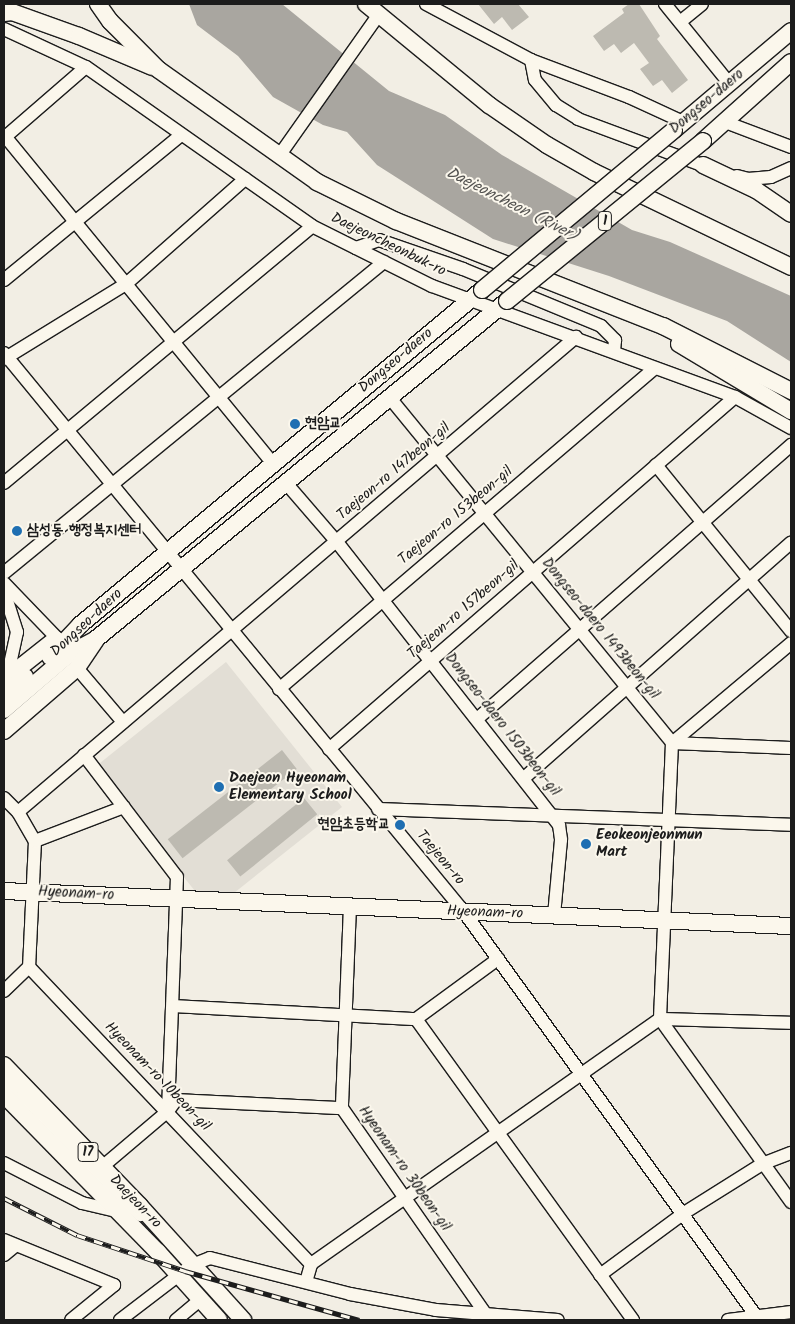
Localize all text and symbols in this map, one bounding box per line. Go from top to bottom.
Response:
street label: Dongseo-daero [666,66,748,138]
water label: Daejeoncheon (River) [443,163,581,247]
street label: Daejeoncheonbuk-ro [328,209,448,281]
road number: 1 [598,210,612,232]
street label: Dongseo-daero [355,325,437,397]
place label: 현암교 [305,415,341,433]
marker: 현암교 [289,418,301,430]
street label: Taejeon-ro 147beon-gil [334,419,454,525]
street label: Taejeon-ro 153beon-gil [395,463,517,569]
place label: 삼성동 행정복지센터 [27,522,141,540]
marker: 삼성동 행정복지센터 [11,525,23,537]
street label: Dongseo-daero 1493beon-gil [537,555,663,703]
street label: Taejeon-ro 157beon-gil [404,557,524,663]
street label: Dongseo-daero [47,585,127,661]
street label: Dongseo-daero 1503beon-gil [440,650,564,800]
place label: Daejeon Hyeonam Elementary School [229,769,352,804]
marker: Daejeon Hyeonam Elementary School [213,781,225,793]
place label: 현암초등학교 [318,816,390,834]
marker: 현암초등학교 [394,819,406,831]
place label: Eeokeonjeonmun Mart [596,826,703,861]
street label: Taejeon-ro [412,827,468,889]
marker: Eeokeonjeonmun Mart [580,838,592,850]
street label: Hyeonam-ro [37,883,115,905]
street label: Hyeonam-ro [447,903,523,923]
street label: Hyeonam-ro 10beon-gil [100,1019,214,1135]
street label: Hyeonam-ro 30beon-gil [354,1103,454,1235]
road number: 17 [77,1140,99,1164]
street label: Daejeon-ro [105,1171,165,1233]

